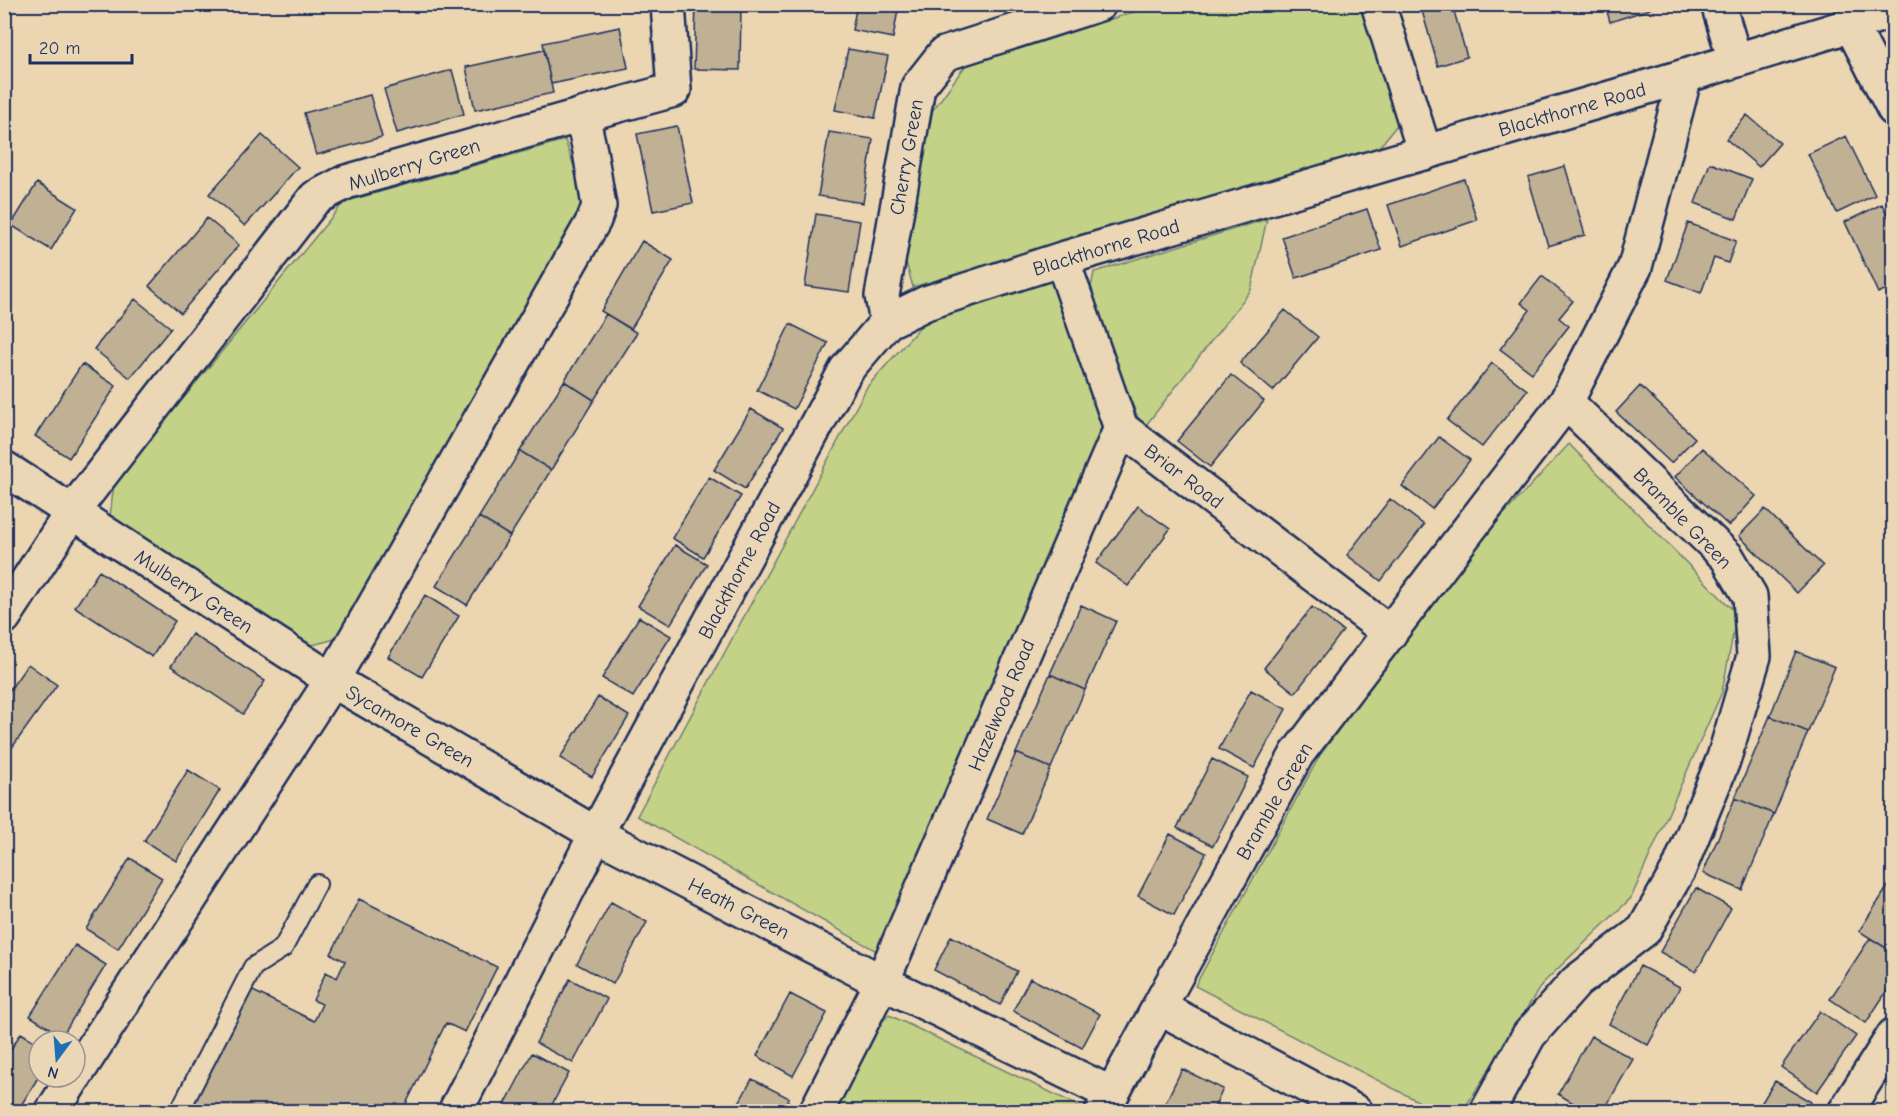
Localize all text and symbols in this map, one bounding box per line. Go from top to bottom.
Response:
scale bar [30,27,132,65]
text: 20 m [39,38,80,59]
street label: Blackthorne Road [1496,77,1649,142]
street label: Cherry Green [885,97,928,217]
street label: Mulberry Green [345,134,483,195]
street label: Blackthorne Road [1030,214,1182,281]
street label: Briar Road [1140,439,1228,514]
street label: Bramble Green [1629,463,1737,574]
street label: Blackthorne Road [694,498,785,643]
street label: Mulberry Green [130,545,257,638]
street label: Hazelwood Road [963,636,1040,774]
street label: Sycamore Green [342,680,478,772]
street label: Bramble Green [1232,739,1317,864]
street label: Heath Green [684,873,793,944]
north arrow [27,1029,87,1089]
text: N [46,1062,61,1083]

